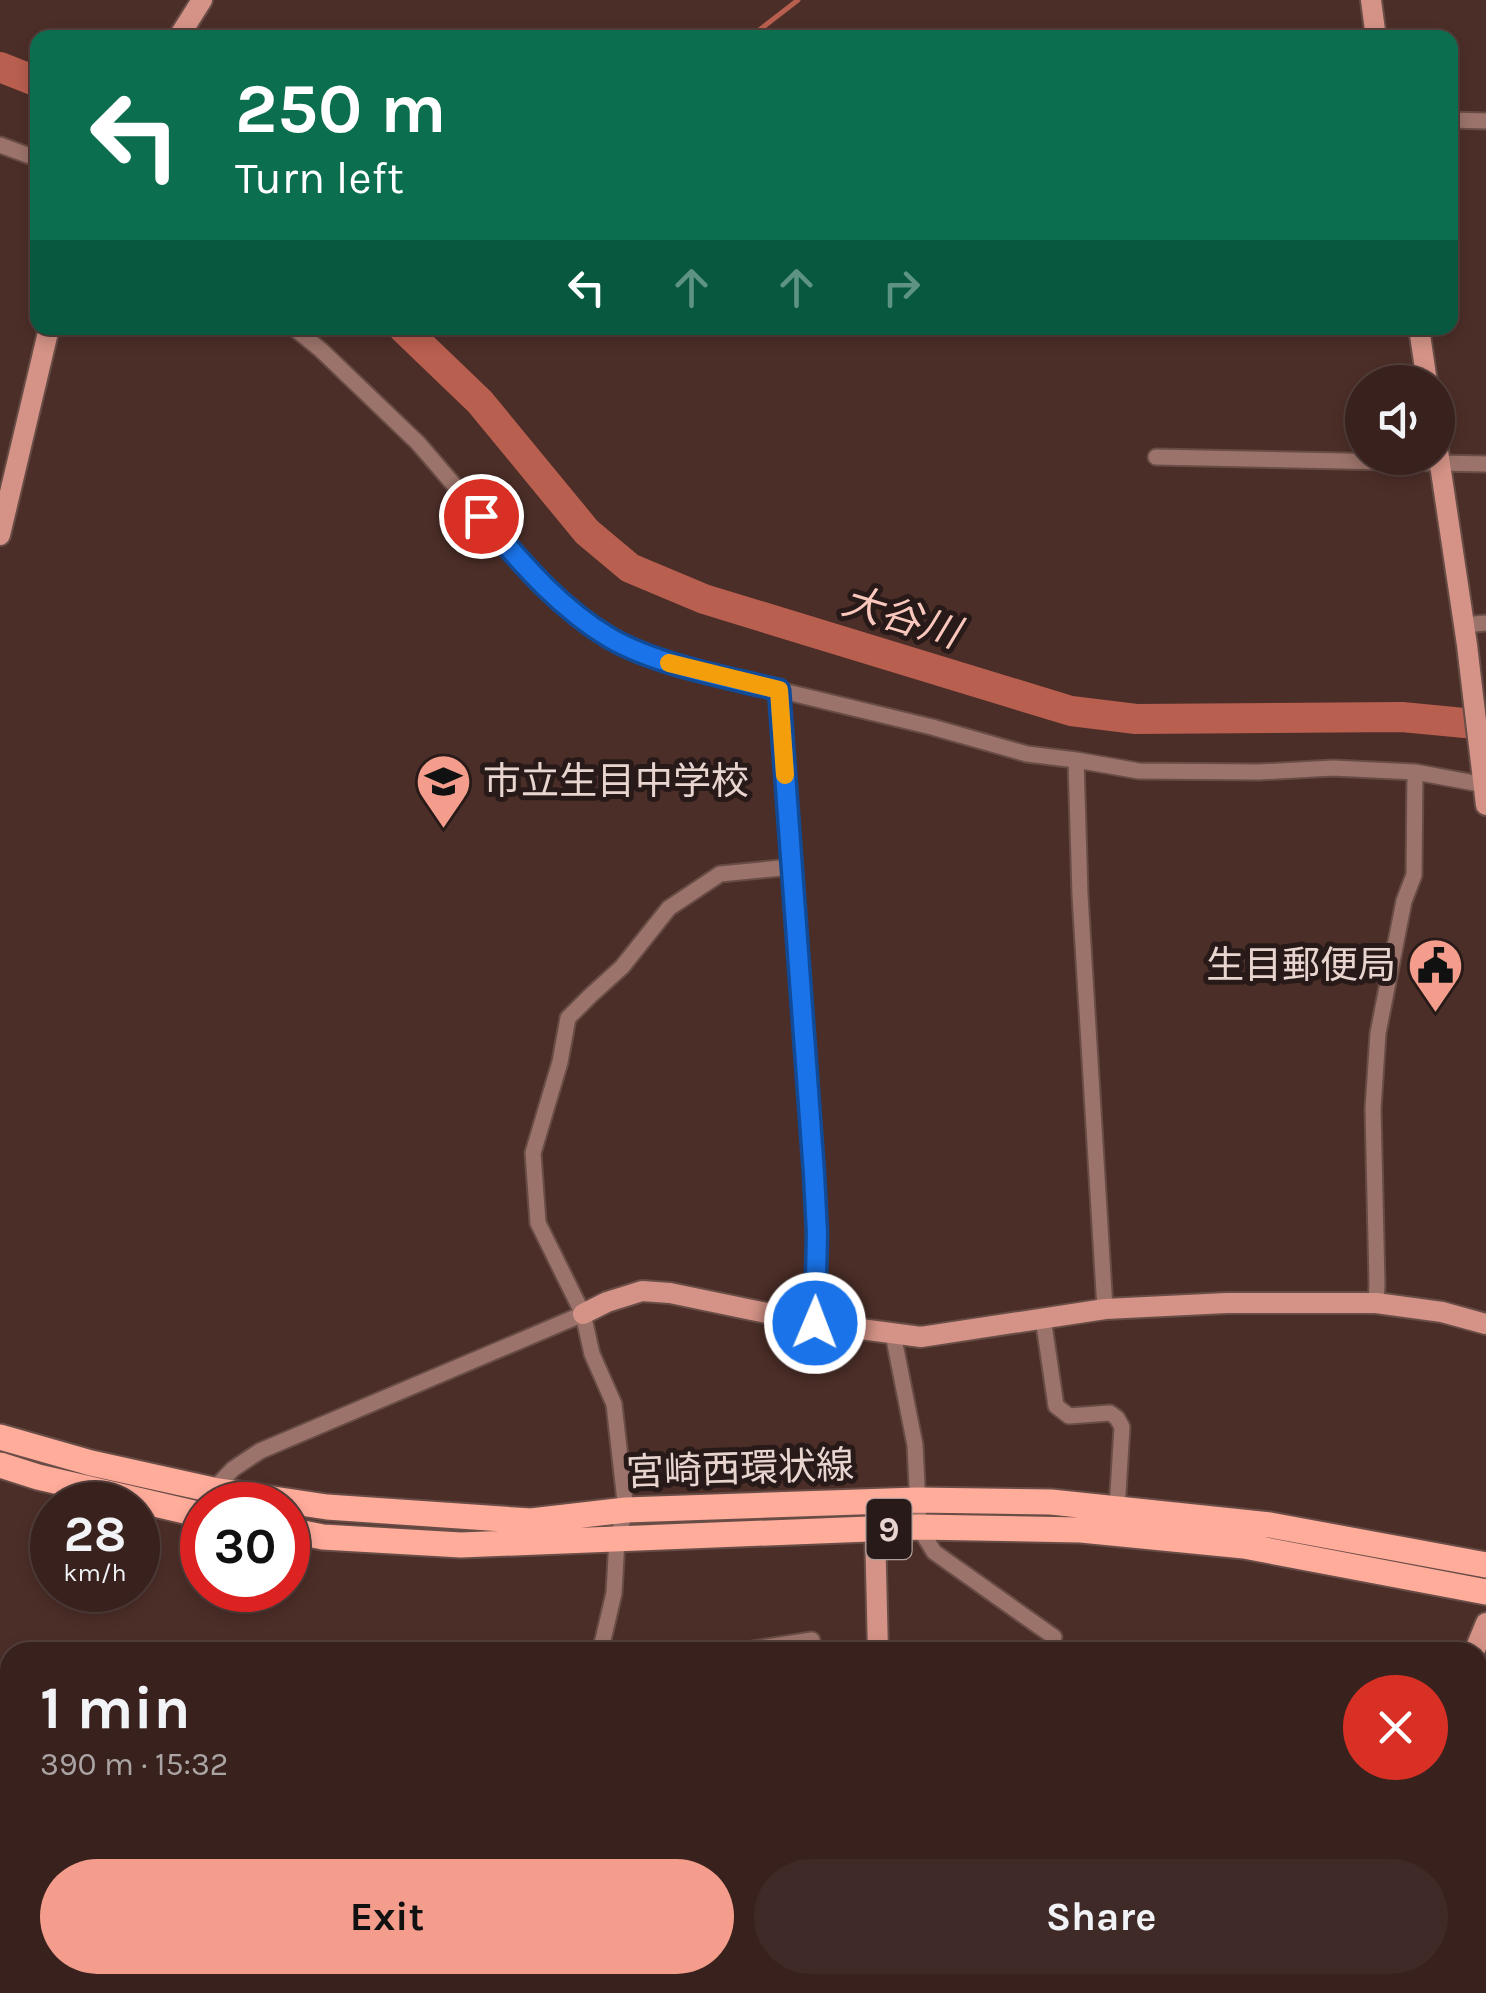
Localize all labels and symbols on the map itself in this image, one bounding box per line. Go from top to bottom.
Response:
pin [439,474,524,559]
water label: 大谷川 [837,577,969,658]
school or university icon: 市立生目中学校 [414,751,474,830]
place label: 市立生目中学校 [483,759,749,804]
public building icon: 生目郵便局 [1405,935,1465,1014]
place label: 生目郵便局 [1206,943,1396,988]
position arrow [763,1271,867,1375]
street label: 宮崎西環状線 [625,1443,855,1495]
speed limit sign: 30 [180,1482,310,1612]
road number: 9 [866,1499,912,1559]

